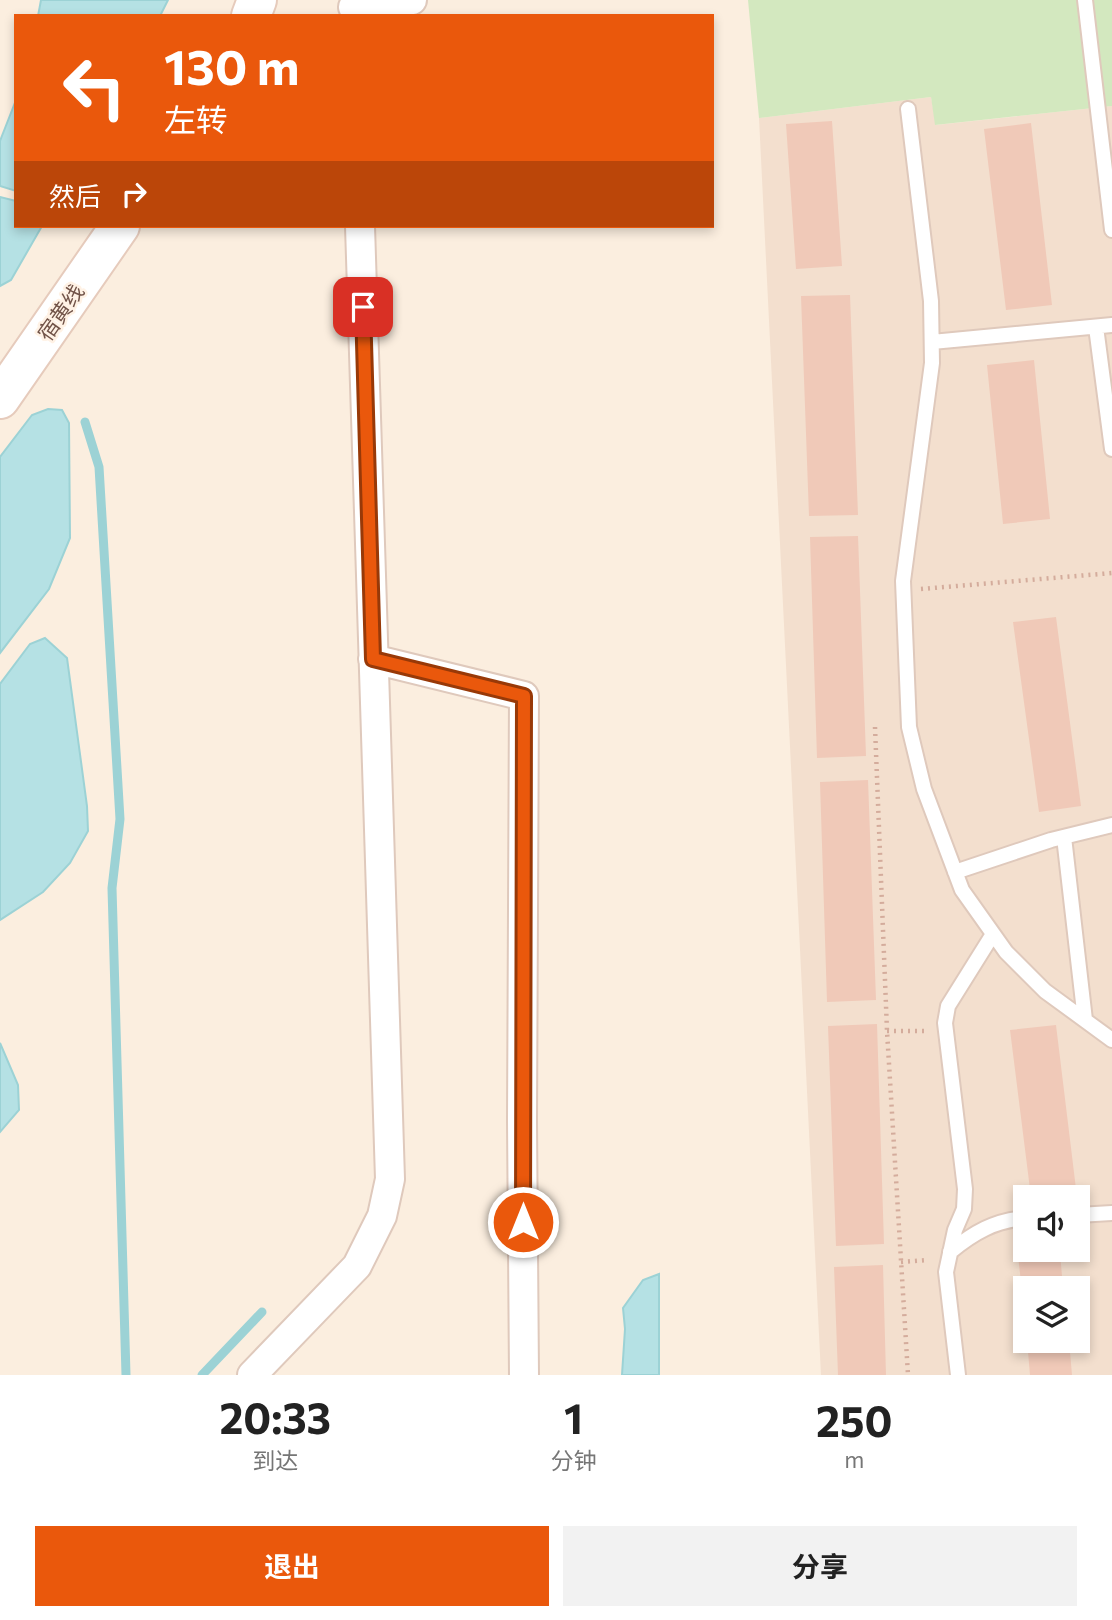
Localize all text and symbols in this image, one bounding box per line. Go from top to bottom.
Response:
text: 130 m [164,35,299,95]
icon: left [49,42,140,133]
text: 左转 [164,99,228,139]
icon: right [115,175,153,213]
text: 然后 [49,180,101,211]
pin [333,277,393,337]
street label: 宿黄线 [32,279,88,345]
icon: arrive [344,288,382,326]
position arrow [486,1185,560,1259]
map controls [1013,1185,1090,1353]
button: sound [1013,1185,1090,1262]
button: layers [1013,1276,1090,1353]
text: 20:33 [220,1391,331,1443]
text: 1 [564,1391,583,1443]
text: 250 [816,1394,892,1446]
text: m [844,1445,864,1473]
text: 到达 [252,1446,298,1474]
text: 分钟 [551,1446,597,1474]
button: 退出 [35,1526,549,1606]
button: 分享 [563,1526,1077,1606]

